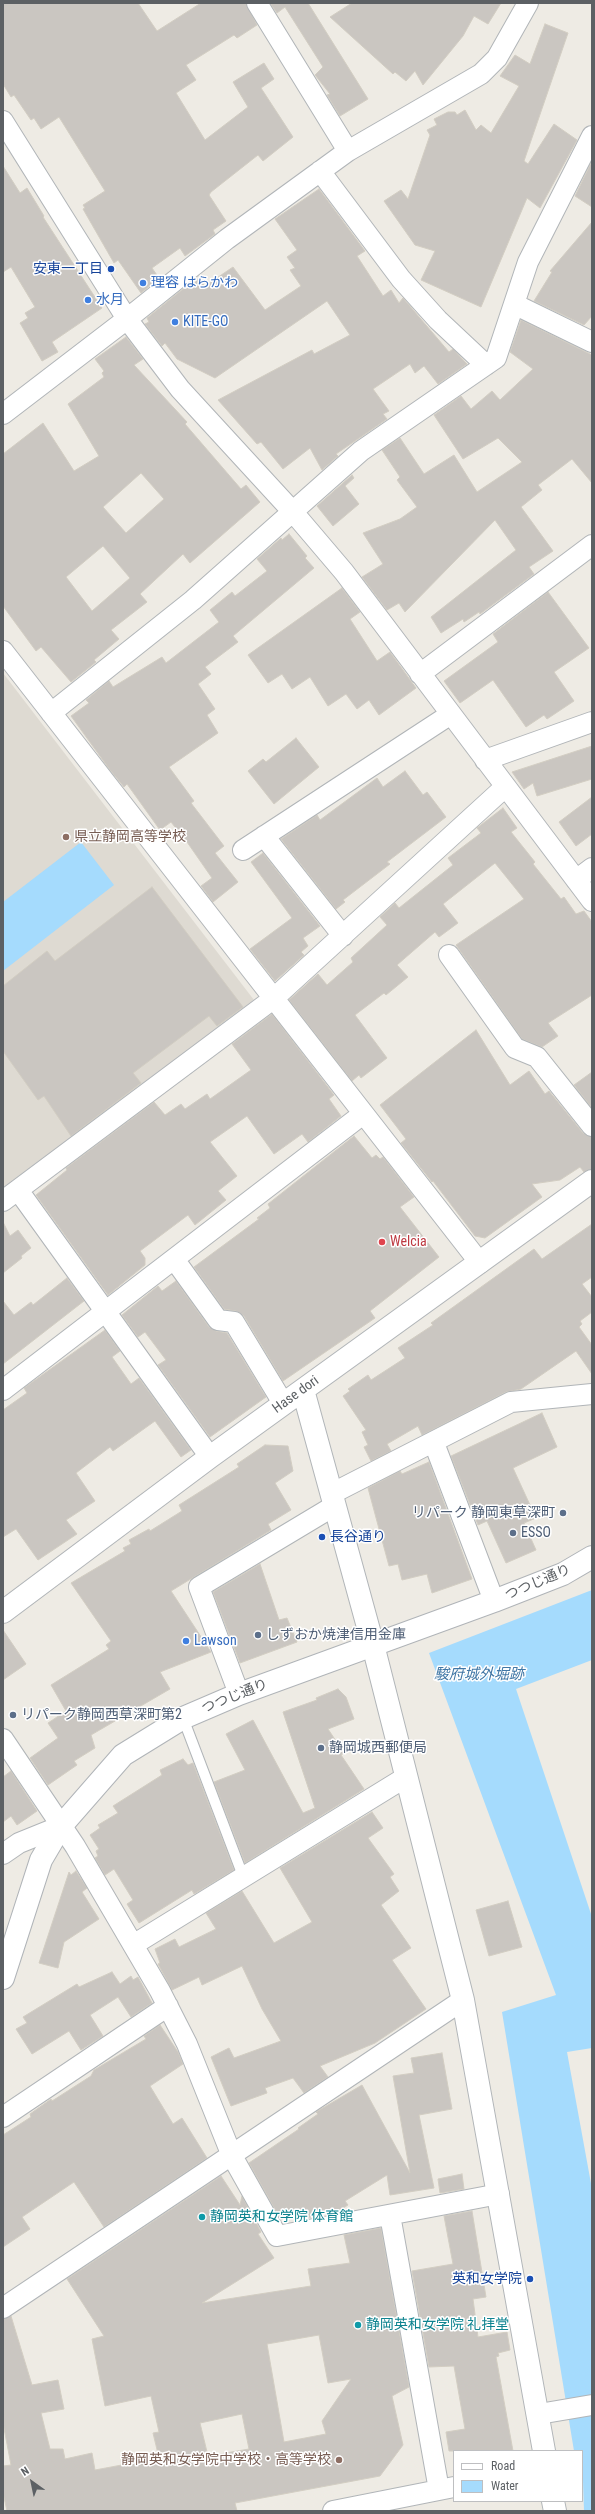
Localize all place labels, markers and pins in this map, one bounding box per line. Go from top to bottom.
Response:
place label: 安東一丁目 [33,261,103,277]
marker: 安東一丁目 [106,264,116,274]
place label: 理容 はらかわ [151,275,238,291]
marker: 理容 はらかわ [138,278,148,288]
place label: 水月 [96,292,124,308]
marker: 水月 [83,295,93,305]
place label: KITE-GO [183,314,228,330]
marker: KITE-GO [170,317,180,327]
place label: 県立静岡高等学校 [74,829,186,845]
marker: 県立静岡高等学校 [61,832,71,842]
place label: Welcia [390,1234,427,1250]
marker: Welcia [377,1237,387,1247]
place label: リパーク 静岡東草深町 [412,1505,555,1521]
marker: リパーク 静岡東草深町 [558,1508,568,1518]
place label: ESSO [521,1525,551,1541]
marker: ESSO [508,1528,518,1538]
place label: 長谷通り [330,1529,386,1545]
marker: 長谷通り [317,1532,327,1542]
place label: しずおか焼津信用金庫 [266,1627,406,1643]
marker: しずおか焼津信用金庫 [253,1630,263,1640]
place label: Lawson [194,1633,237,1649]
marker: Lawson [181,1636,191,1646]
place label: リパーク静岡西草深町第2 [21,1707,182,1723]
marker: リパーク静岡西草深町第2 [8,1710,18,1720]
place label: 静岡城西郵便局 [329,1740,427,1756]
marker: 静岡城西郵便局 [316,1743,326,1753]
place label: 静岡英和女学院 体育館 [210,2209,353,2225]
marker: 静岡英和女学院 体育館 [197,2212,207,2222]
place label: 英和女学院 [452,2271,522,2287]
marker: 英和女学院 [525,2274,535,2284]
place label: 静岡英和女学院 礼拝堂 [366,2317,509,2333]
marker: 静岡英和女学院 礼拝堂 [353,2320,363,2330]
place label: 静岡英和女学院中学校・高等学校 [121,2452,331,2468]
marker: 静岡英和女学院中学校・高等学校 [334,2455,344,2465]

